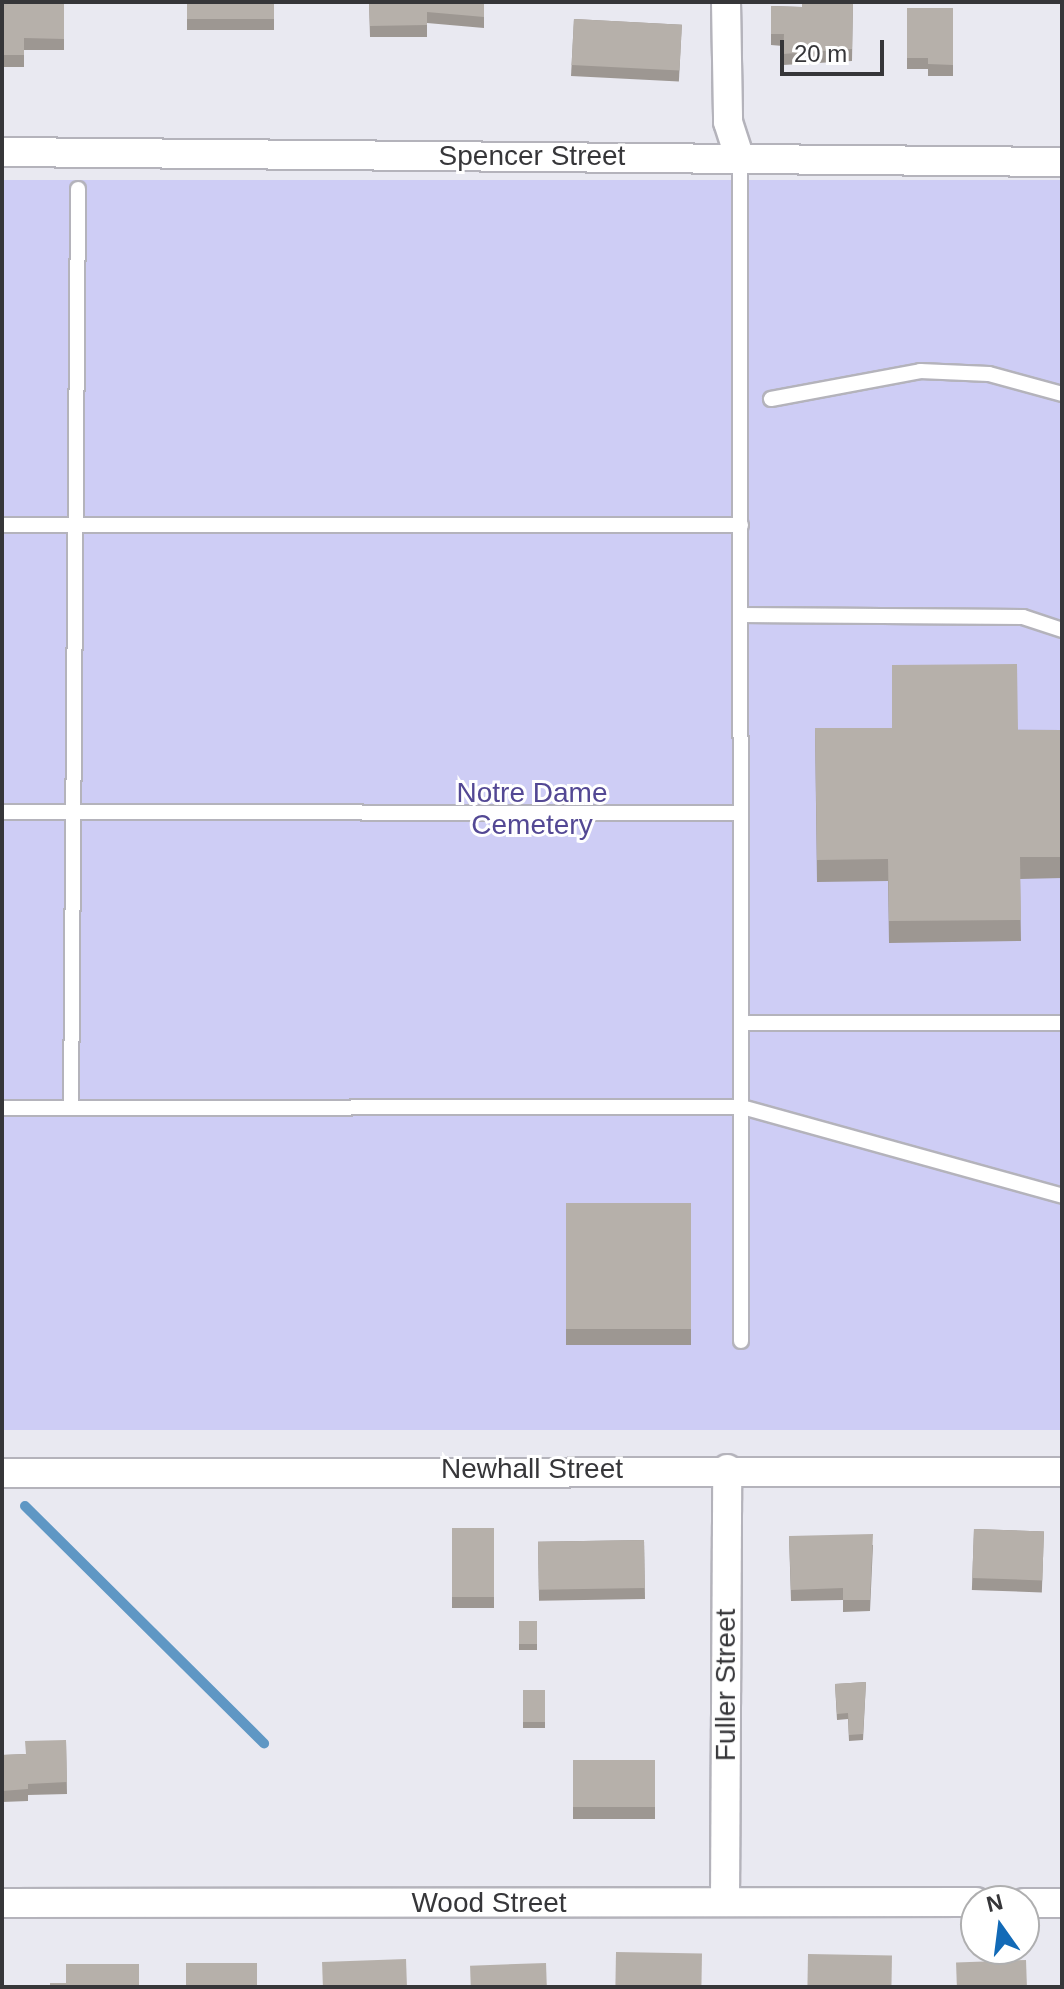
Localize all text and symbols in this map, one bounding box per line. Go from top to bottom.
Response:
scale bar [784,24,888,74]
text: 20 m [794,40,847,67]
street label: Spencer Street [439,139,625,173]
park label: Notre Dame Cemetery [457,776,607,842]
street label: Newhall Street [441,1452,623,1486]
street label: Fuller Street [709,1609,743,1761]
north arrow [960,1885,1040,1965]
street label: Wood Street [411,1886,567,1920]
text: N [984,1889,1005,1917]

